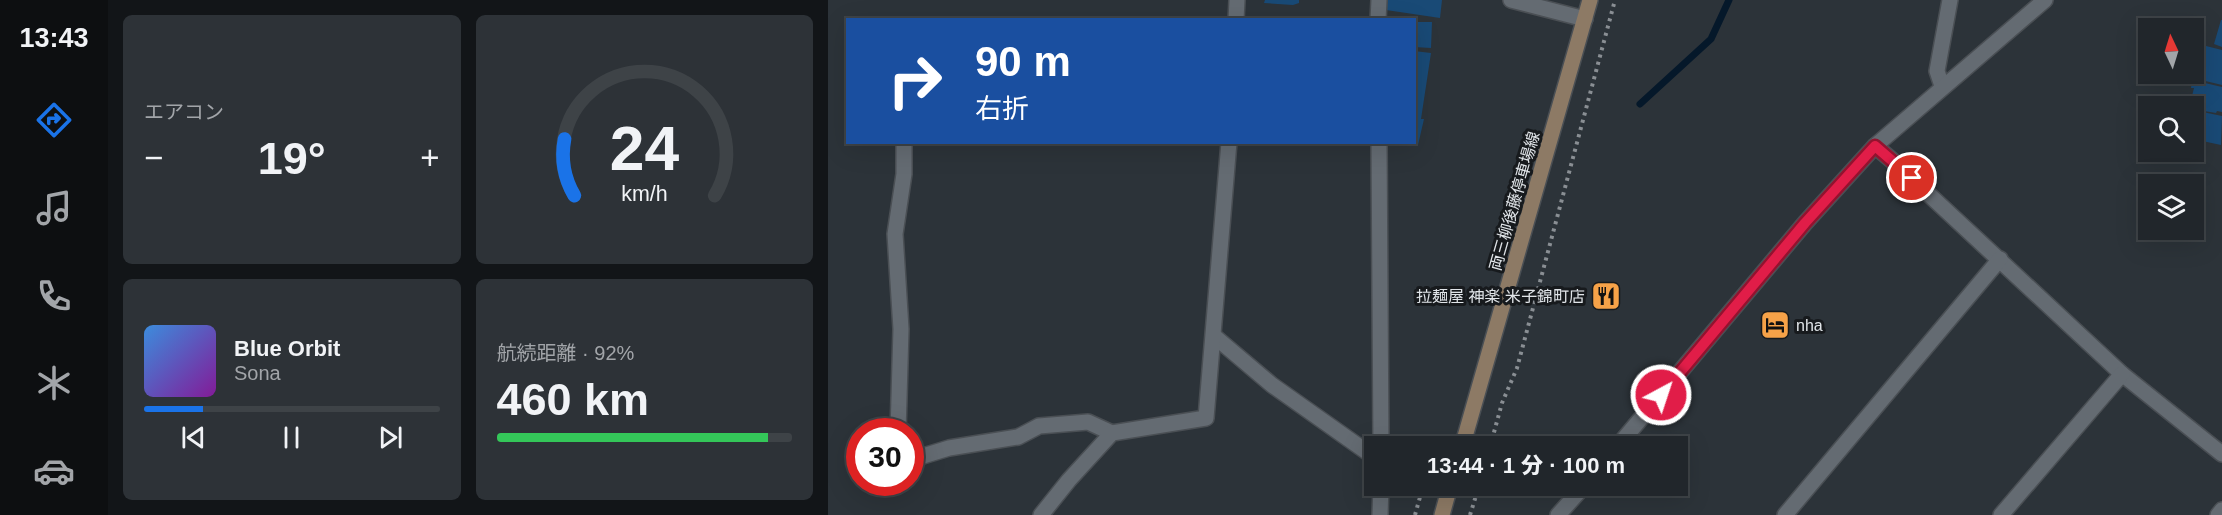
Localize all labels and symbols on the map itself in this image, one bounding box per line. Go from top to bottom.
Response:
north arrow [2138,18,2204,84]
street label: 両三柳後藤停車場線 [1486,130,1542,273]
pin [1886,152,1937,203]
restaurant icon: 拉麺屋 神楽 米子錦町店 [1590,280,1622,312]
place label: 拉麺屋 神楽 米子錦町店 [1416,288,1585,305]
hotel icon: nha [1759,309,1791,341]
place label: nha [1796,317,1823,334]
position arrow [1629,363,1693,427]
speed limit sign: 30 [846,418,924,496]

